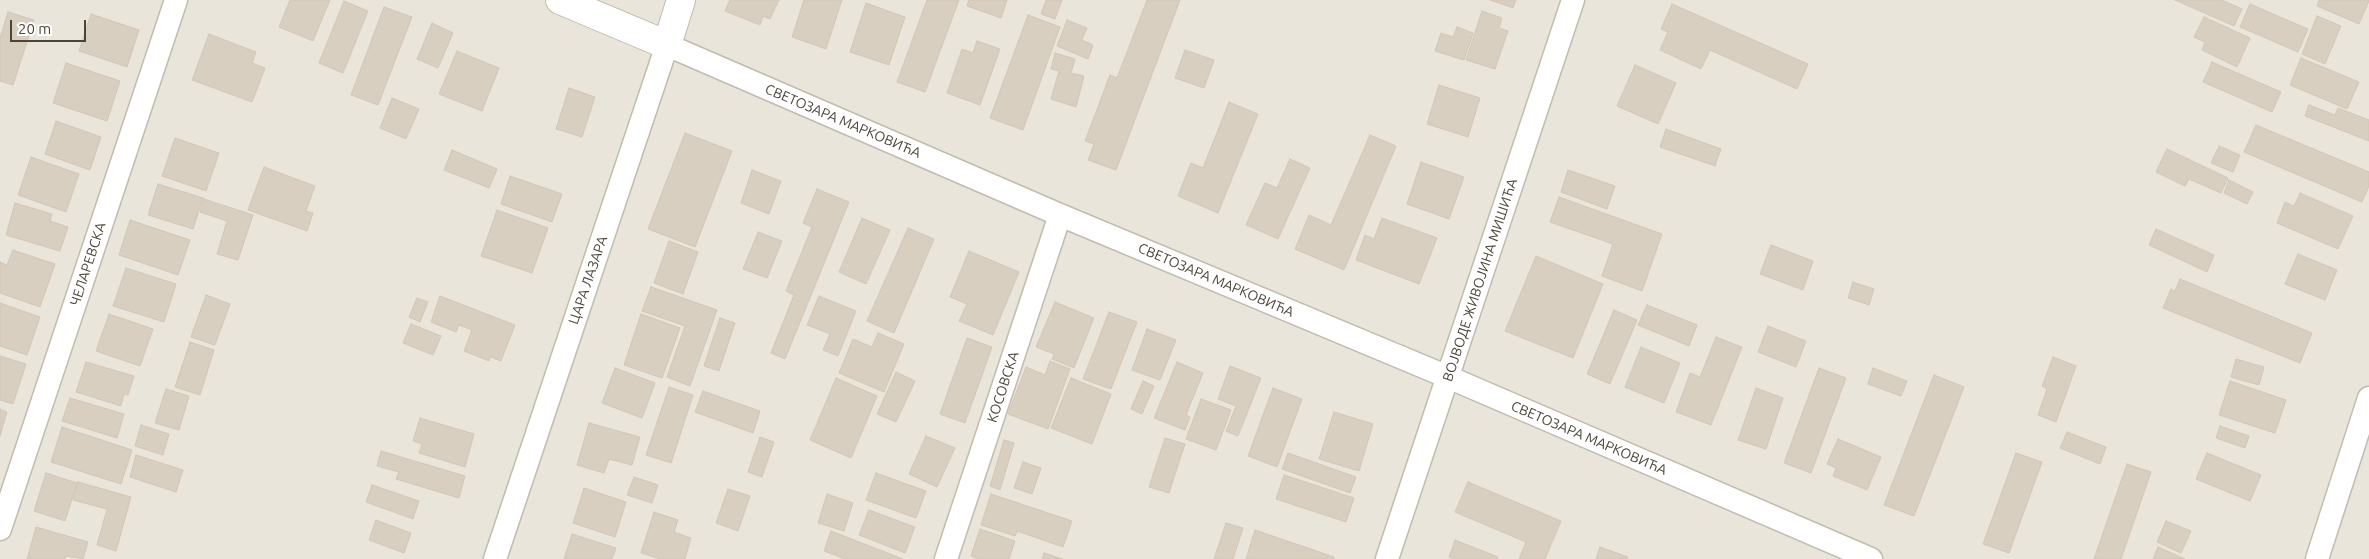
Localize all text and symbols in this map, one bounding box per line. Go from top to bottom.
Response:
scale bar [12,10,89,42]
text: 20 m [18,20,51,37]
street label: СВЕТОЗАРА МАРКОВИЋА [763,81,923,161]
street label: ВОЈВОДЕ ЖИВОЈИНА МИШИЋА [1439,176,1521,384]
street label: ЧЕЛАРЕВСКА [67,220,109,308]
street label: ЦАРА ЛАЗАРА [565,234,611,326]
street label: СВЕТОЗАРА МАРКОВИЋА [1136,240,1296,320]
street label: КОСОВСКА [984,349,1022,425]
street label: СВЕТОЗАРА МАРКОВИЋА [1509,398,1669,478]

